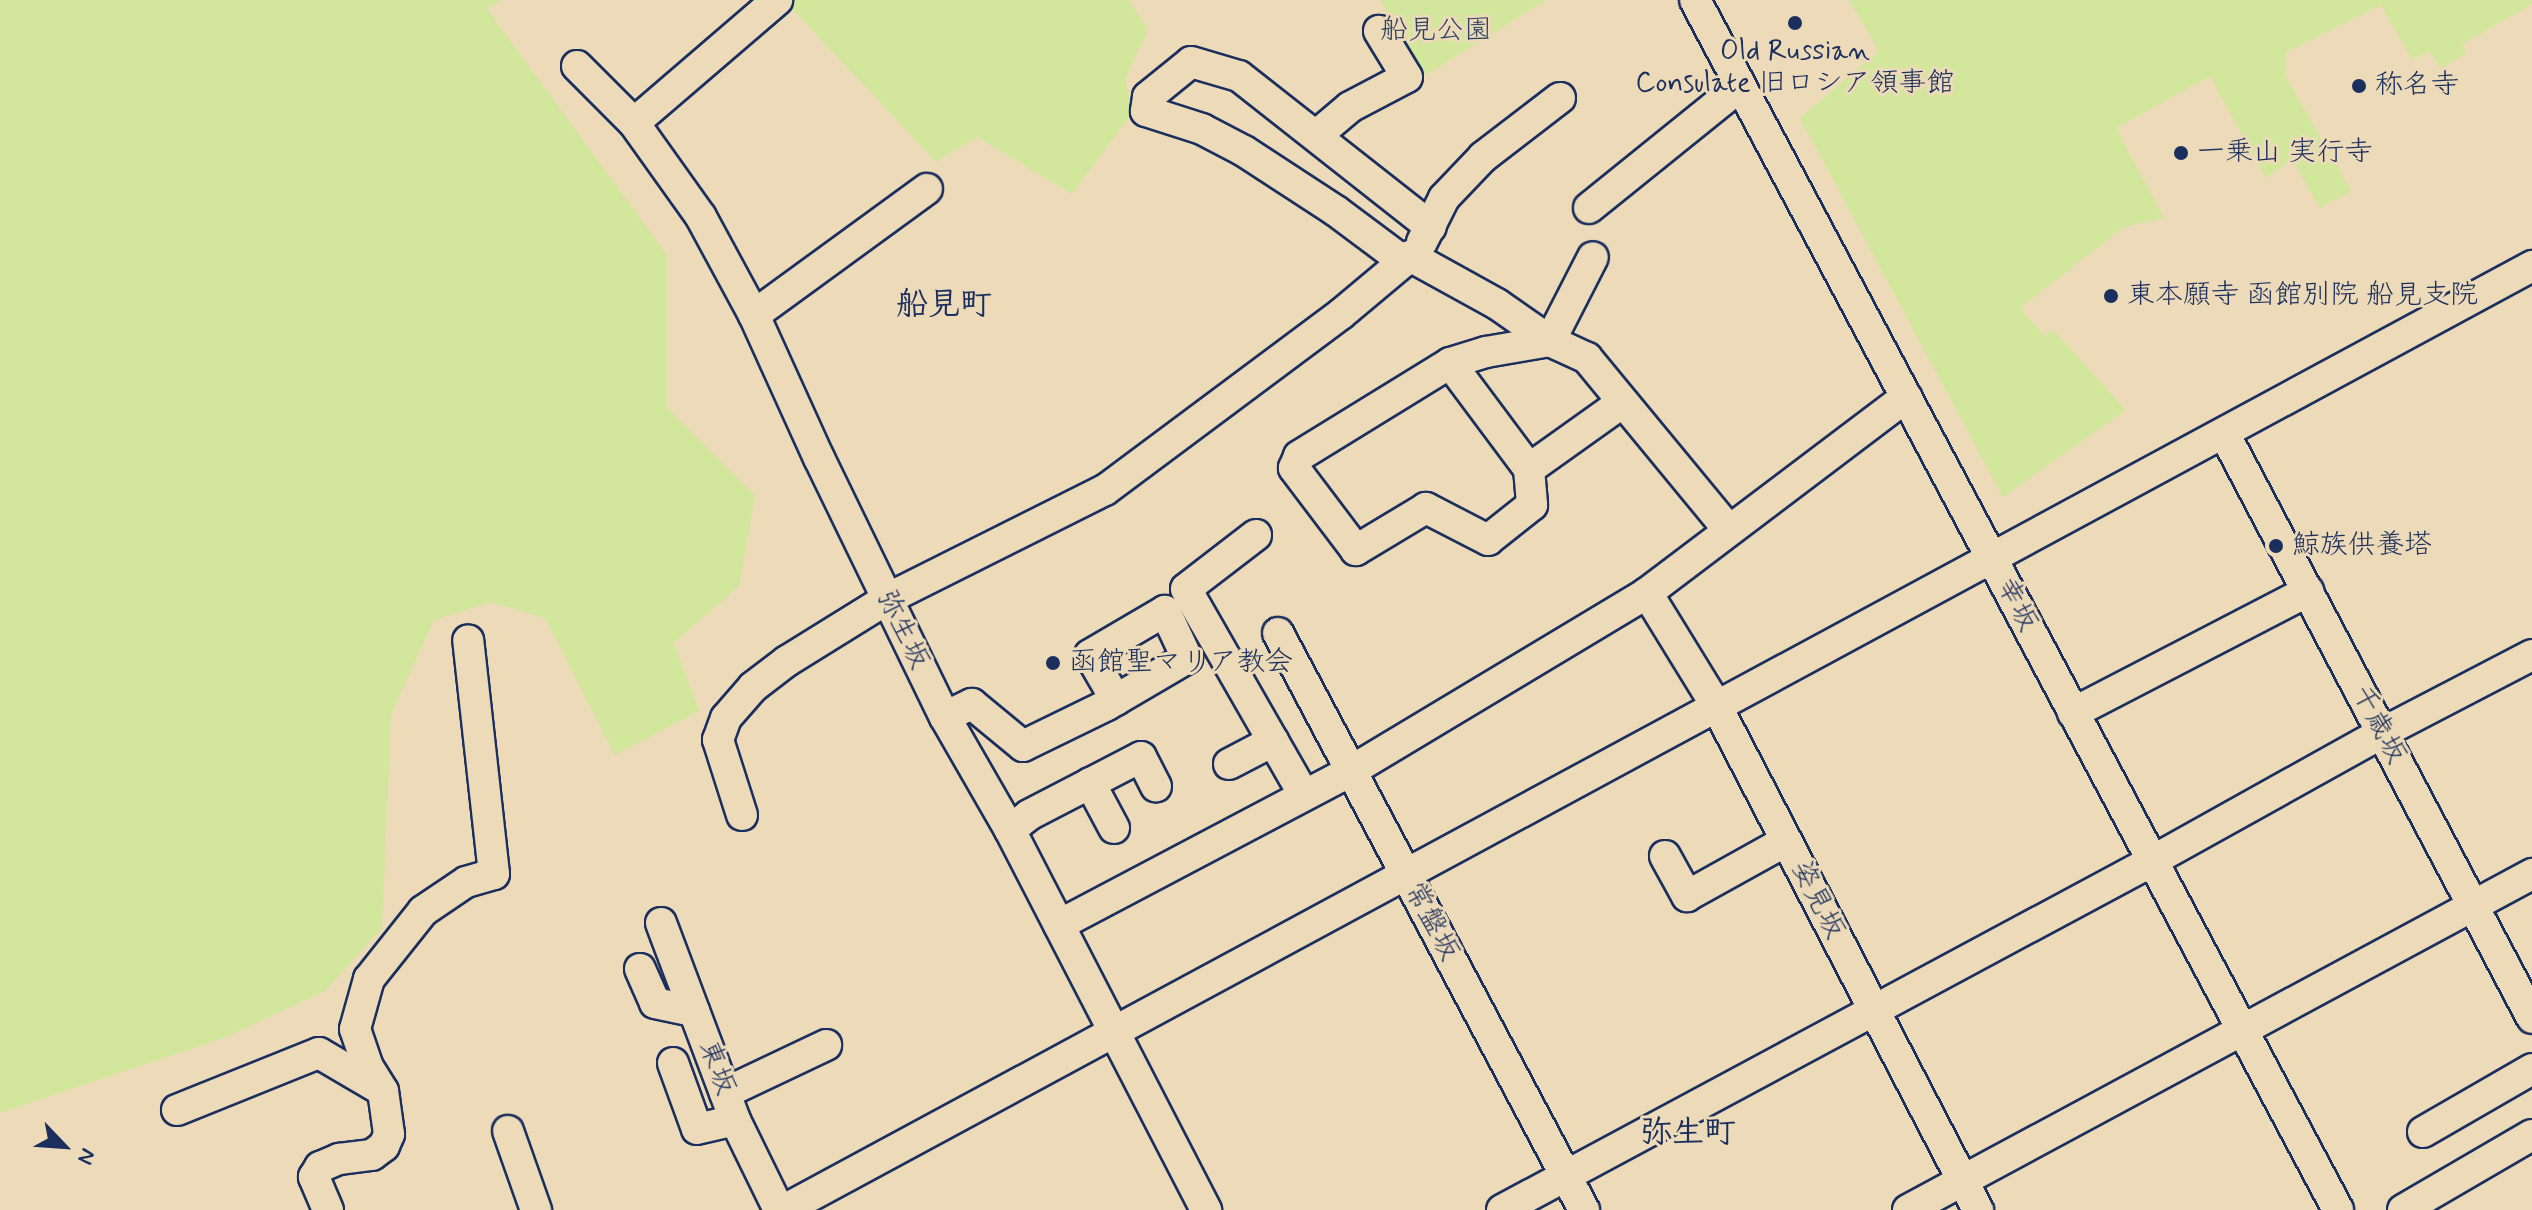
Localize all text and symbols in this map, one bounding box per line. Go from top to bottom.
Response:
park label: 船見公園 [1380,14,1492,48]
marker: Old Russian Consulate 旧ロシア領事館 [1786,14,1804,32]
place label: Old Russian Consulate 旧ロシア領事館 [1636,35,1954,101]
place label: 称名寺 [2375,69,2459,103]
marker: 称名寺 [2350,77,2368,95]
place label: 一乗山 実行寺 [2197,136,2373,170]
marker: 一乗山 実行寺 [2172,144,2190,162]
place label: 東本願寺 函館別院 船見支院 [2127,279,2478,313]
district label: 船見町 [896,286,992,324]
marker: 東本願寺 函館別院 船見支院 [2102,287,2120,305]
place label: 鯨族供養塔 [2292,529,2432,563]
marker: 鯨族供養塔 [2267,537,2285,555]
street label: 幸坂 [1988,572,2044,638]
street label: 弥生坂 [868,585,936,675]
place label: 函館聖マリア教会 [1069,646,1293,680]
marker: 函館聖マリア教会 [1044,654,1062,672]
street label: 千歳坂 [2343,680,2413,770]
street label: 姿見坂 [1783,855,1851,945]
street label: 常盤坂 [1396,877,1466,967]
street label: 東坂 [690,1036,742,1100]
north arrow [24,1106,104,1186]
district label: 弥生町 [1640,1114,1736,1152]
text: N [70,1144,102,1169]

